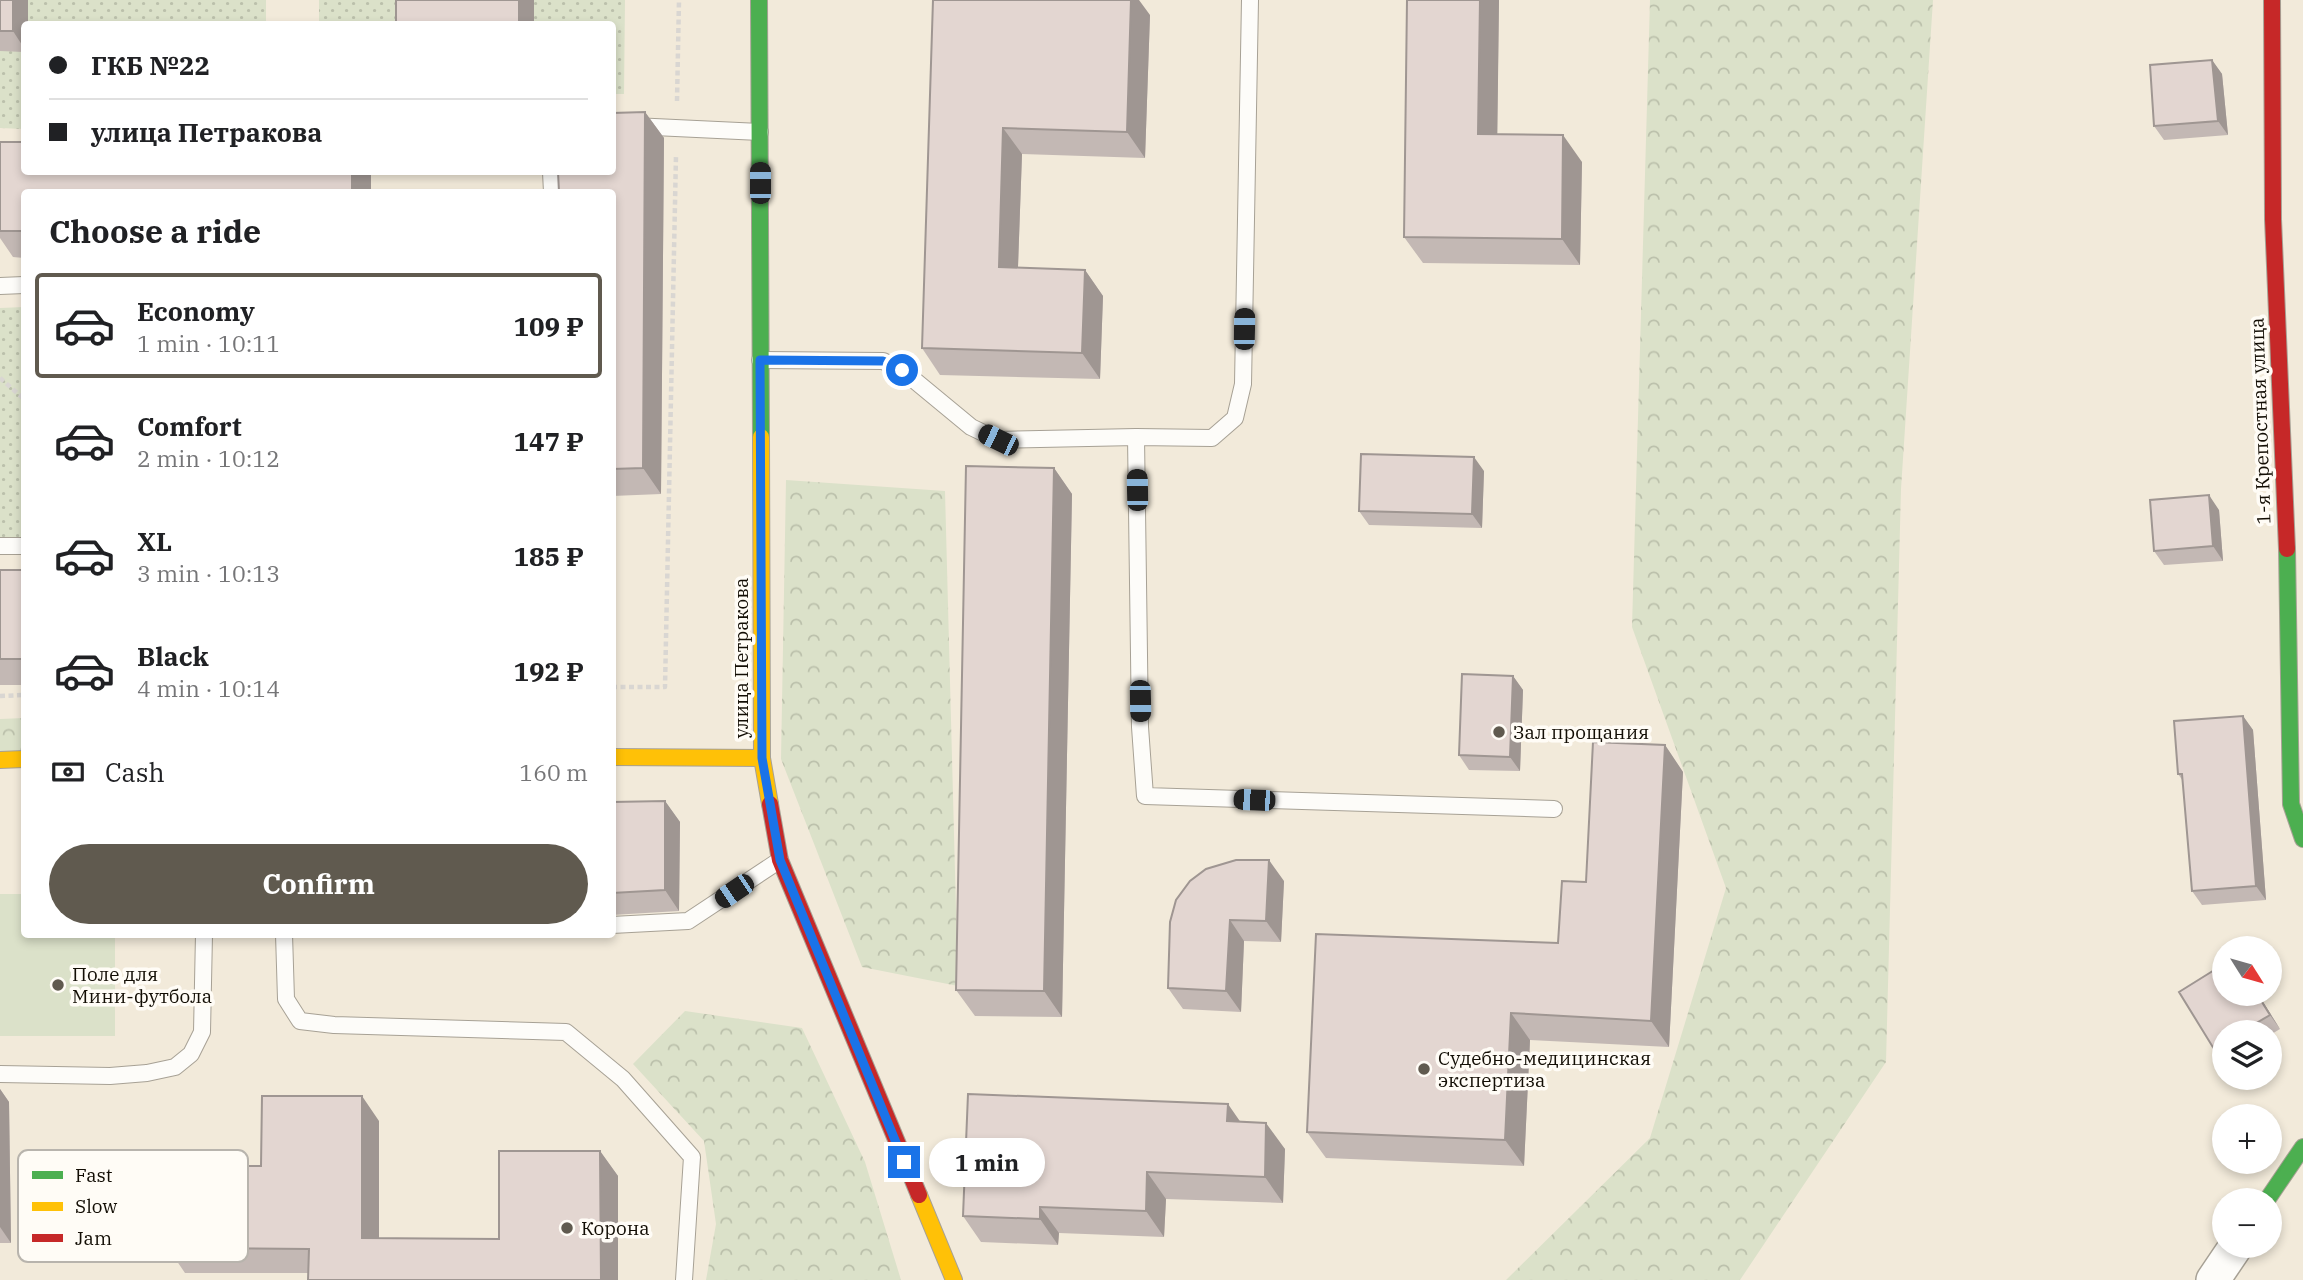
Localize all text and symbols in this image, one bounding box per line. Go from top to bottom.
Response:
text: ГКБ №22 [91,48,210,82]
text: улица Петракова [91,115,322,149]
car [750,162,771,204]
text: Choose a ride [49,210,261,252]
icon: car [53,294,116,357]
text: Economy [137,294,255,328]
car [1234,308,1255,350]
text: 109 ₽ [513,309,584,343]
street label: 1-я Крепостная улица [2244,317,2276,525]
text: 1 min · 10:11 [137,328,280,358]
route start [886,354,918,386]
icon: car [53,409,116,472]
text: Comfort [137,409,242,443]
car [975,421,1022,459]
text: 147 ₽ [513,424,584,458]
text: 2 min · 10:12 [137,443,280,473]
car [1127,469,1148,511]
icon: car [53,524,116,587]
text: XL [137,524,172,558]
text: 185 ₽ [513,539,584,573]
text: 3 min · 10:13 [137,558,280,588]
street label: улица Петракова [729,578,753,738]
icon: car [53,639,116,702]
text: Black [137,639,209,673]
text: 192 ₽ [513,654,584,688]
text: 4 min · 10:14 [137,673,280,703]
car [1130,680,1151,722]
place label: Зал прощания [1513,720,1649,744]
marker: Зал прощания [1491,724,1507,740]
icon: cash [49,753,87,791]
text: Cash [105,755,165,789]
text: 160 m [519,757,588,787]
car [1233,789,1276,811]
button: Confirm [49,844,588,924]
car [711,871,758,911]
north arrow [2212,936,2282,1006]
map controls [2212,936,2282,1258]
place label: Поле для Мини-футбола [72,962,212,1008]
marker: Поле для Мини-футбола [50,977,66,993]
button: layers [2212,1020,2282,1090]
place label: Судебно-медицинская экспертиза [1438,1046,1651,1092]
marker: Судебно-медицинская экспертиза [1416,1061,1432,1077]
button: + [2212,1104,2282,1174]
callout: 1 min [928,1138,1044,1186]
route end [888,1146,920,1178]
text: 1 min [955,1147,1019,1177]
legend [18,1150,248,1262]
text: Fast [75,1163,113,1187]
button: − [2212,1188,2282,1258]
text: Slow [75,1194,117,1218]
place label: Корона [581,1216,650,1240]
marker: Корона [559,1220,575,1236]
text: Jam [75,1226,112,1250]

